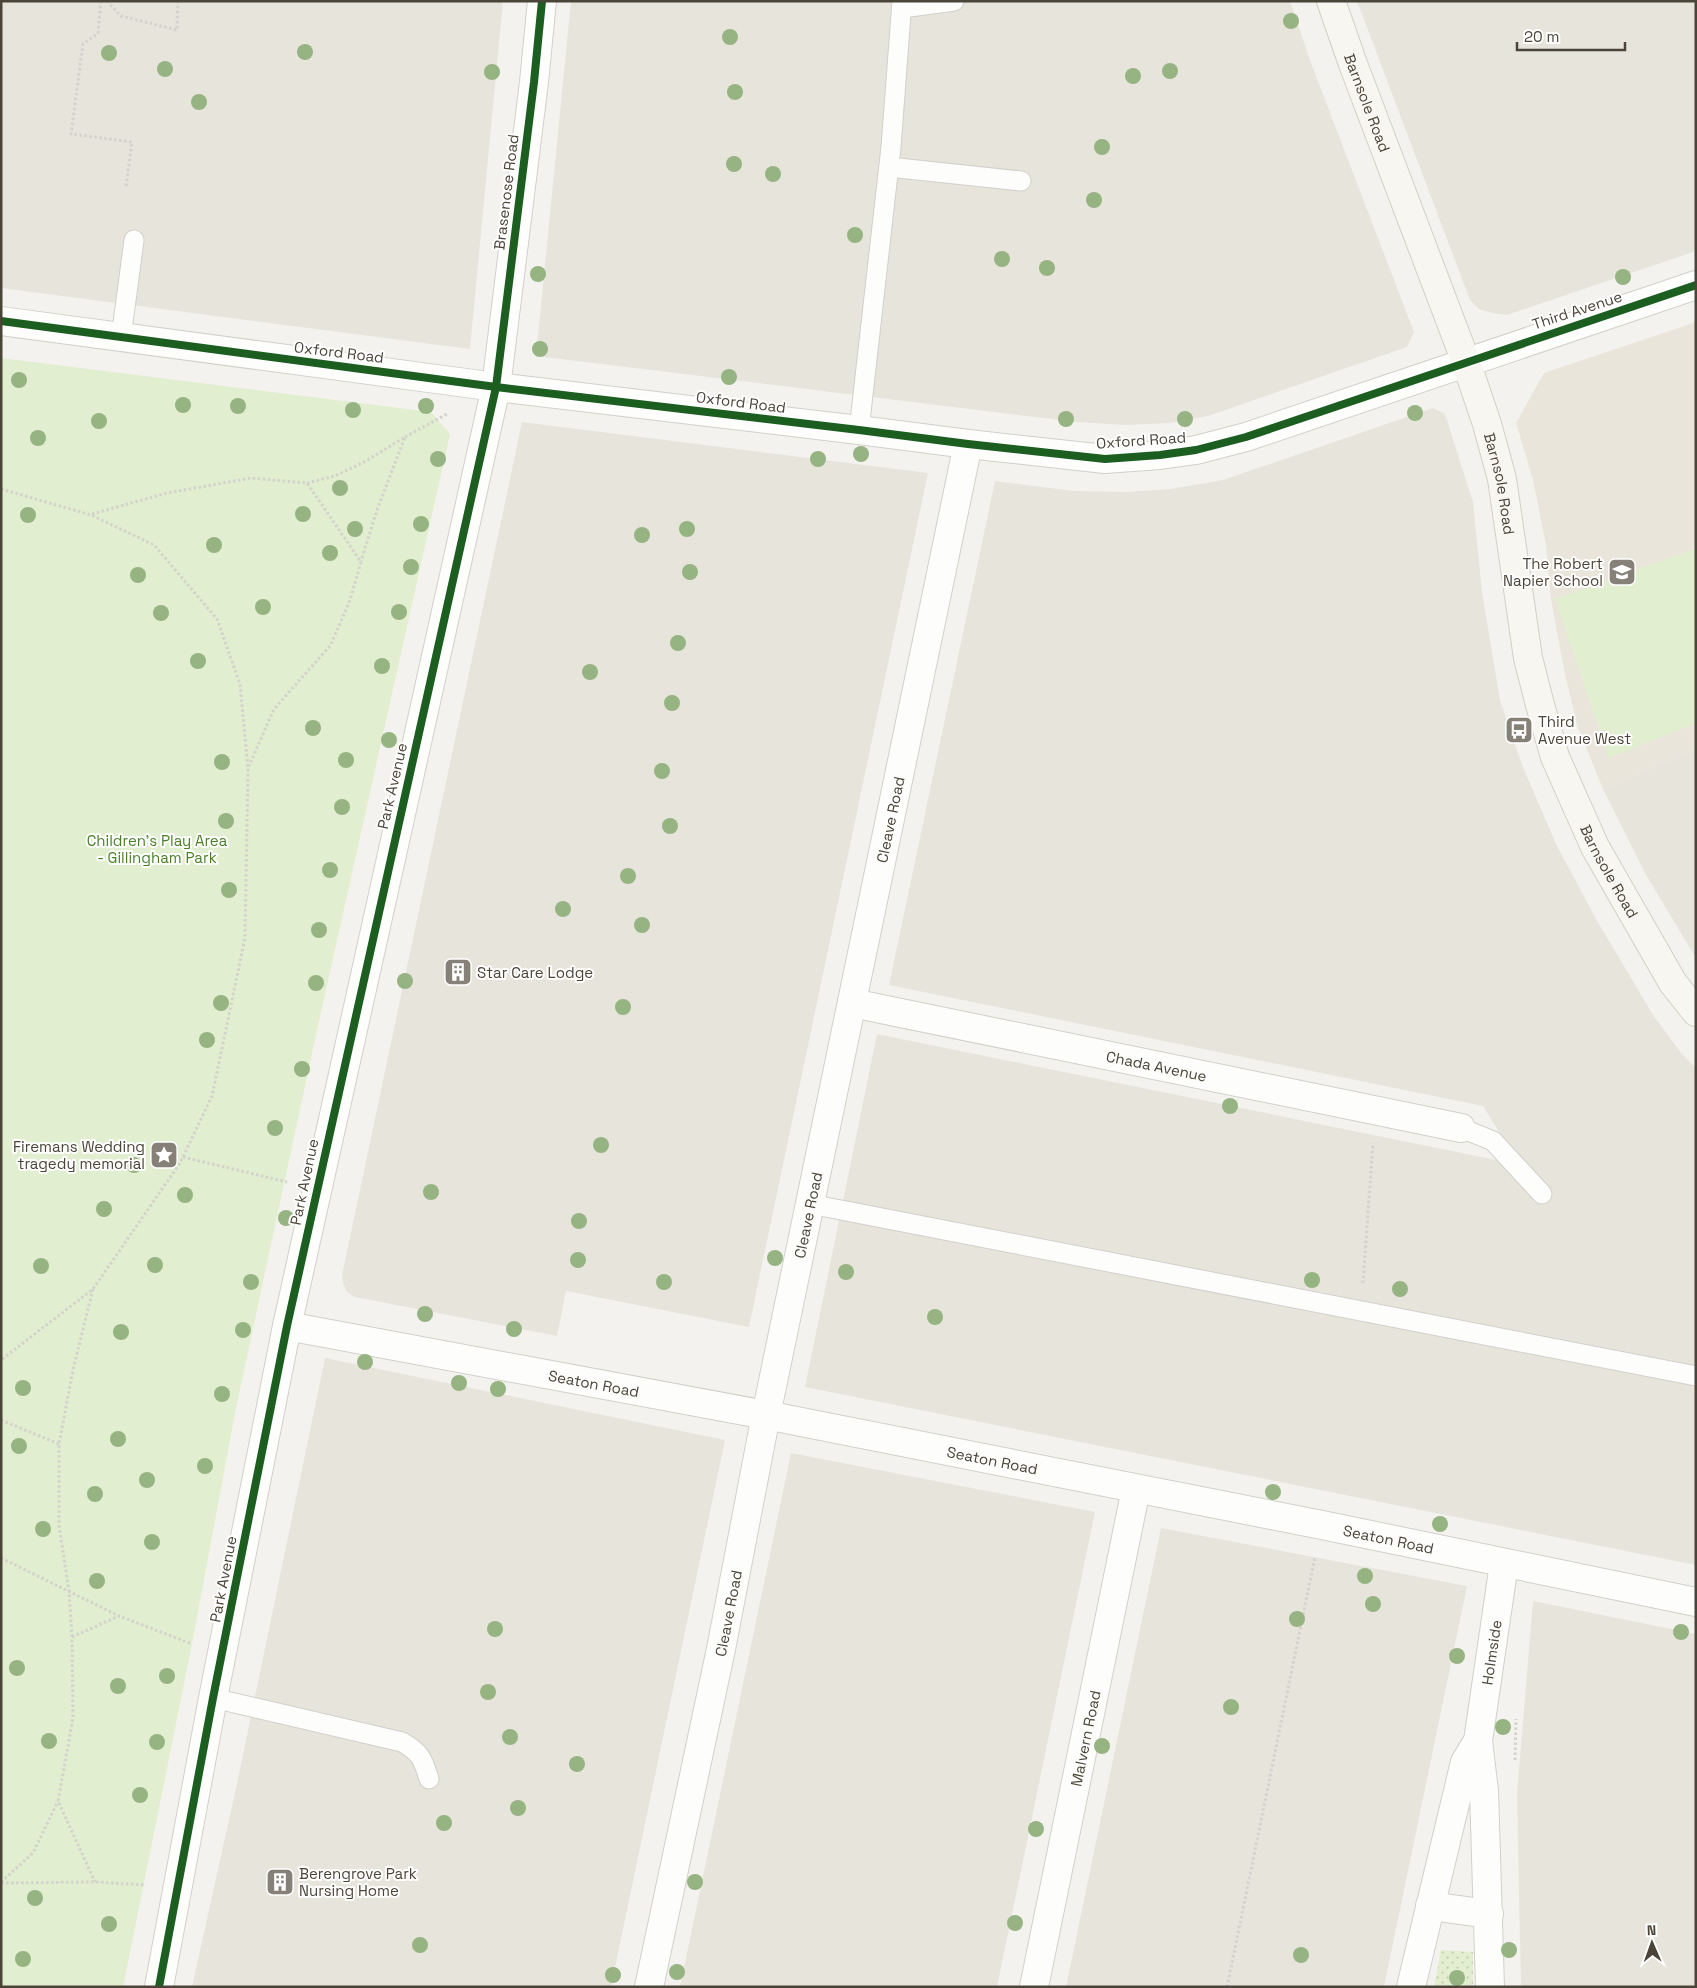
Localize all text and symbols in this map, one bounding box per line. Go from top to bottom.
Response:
scale bar [1517,20,1624,52]
text: 20 m [1524,27,1559,46]
street label: Barnsole Road [1341,51,1395,155]
street label: Brasenose Road [489,133,523,251]
street label: Third Avenue [1530,287,1624,333]
street label: Oxford Road [293,337,385,367]
street label: Oxford Road [695,387,787,417]
street label: Oxford Road [1095,427,1187,453]
street label: Barnsole Road [1480,430,1519,536]
place label: The Robert Napier School [1503,554,1603,590]
school or university icon: The Robert Napier School [1607,557,1637,587]
place label: Third Avenue West [1538,712,1631,748]
bus stop icon: Third Avenue West [1504,715,1534,745]
street label: Park Avenue [373,741,411,831]
street label: Cleave Road [872,775,908,865]
street label: Barnsole Road [1577,821,1643,921]
park label: Children's Play Area - Gillingham Park [87,831,228,867]
building icon: Star Care Lodge [443,957,473,987]
place label: Star Care Lodge [477,963,593,982]
street label: Chada Avenue [1105,1046,1209,1085]
place label: Firemans Wedding tragedy memorial [13,1137,145,1173]
street label: Park Avenue [286,1137,322,1227]
place icon: Firemans Wedding tragedy memorial [149,1140,179,1170]
street label: Cleave Road [789,1170,826,1260]
street label: Seaton Road [547,1365,641,1401]
street label: Seaton Road [945,1442,1039,1478]
street label: Seaton Road [1342,1520,1436,1557]
street label: Park Avenue [205,1534,241,1624]
street label: Cleave Road [710,1568,745,1658]
street label: Holmside [1477,1618,1505,1686]
street label: Malvern Road [1066,1688,1104,1788]
place label: Berengrove Park Nursing Home [299,1864,417,1900]
building icon: Berengrove Park Nursing Home [265,1867,295,1897]
north arrow [1627,1918,1677,1968]
text: N [1647,1921,1657,1939]

